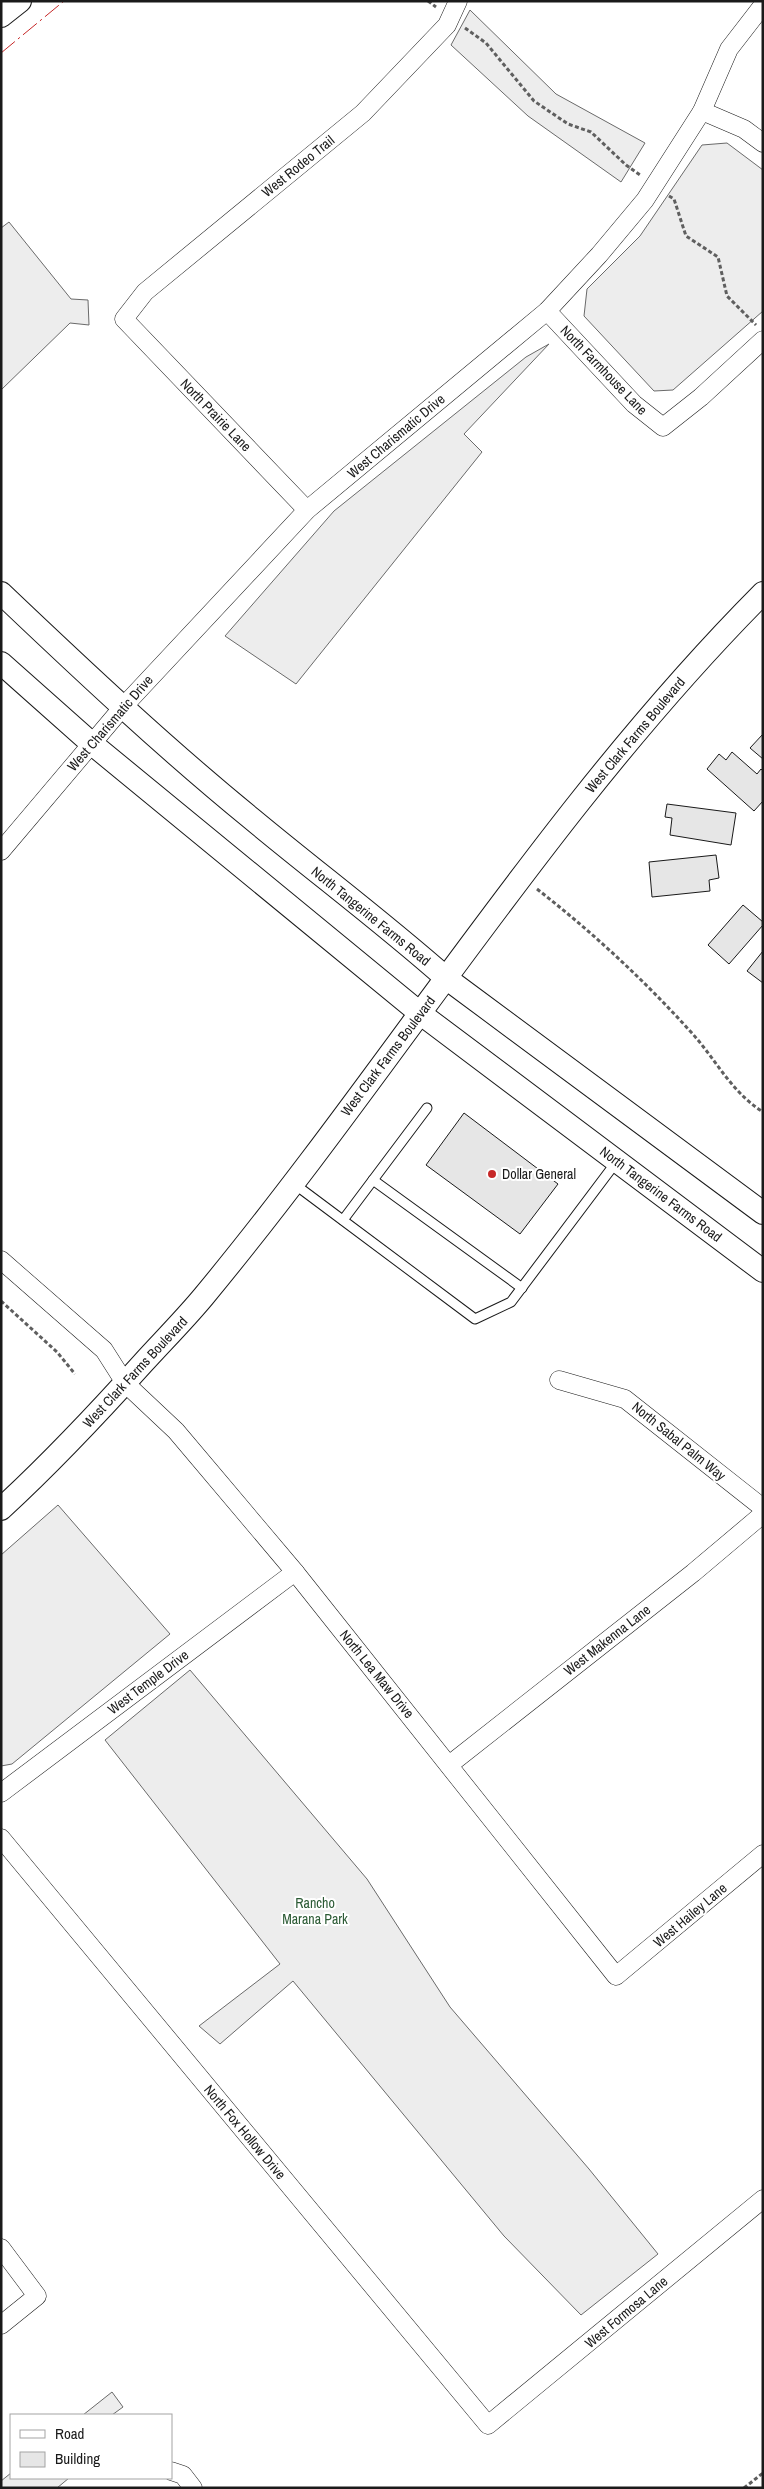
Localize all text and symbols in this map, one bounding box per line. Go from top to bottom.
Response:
street label: West Rodeo Trail [258,131,338,201]
street label: North Farmhouse Lane [557,321,651,419]
street label: North Prairie Lane [177,375,255,455]
street label: West Charismatic Drive [344,390,448,482]
street label: West Charismatic Drive [63,671,157,775]
street label: West Clark Farms Boulevard [581,673,689,797]
street label: North Tangerine Farms Road [308,862,434,970]
street label: West Clark Farms Boulevard [337,992,439,1120]
street label: North Tangerine Farms Road [596,1142,726,1246]
place label: Dollar General [502,1165,576,1183]
marker: Dollar General [486,1168,498,1180]
street label: West Clark Farms Boulevard [79,1312,191,1432]
street label: North Sabal Palm Way [628,1398,730,1485]
street label: West Makenna Lane [560,1601,654,1679]
street label: North Lea Maw Drive [336,1626,418,1722]
street label: West Temple Drive [104,1646,192,1718]
street label: West Hailey Lane [650,1879,730,1951]
park label: Rancho Marana Park [282,1894,348,1928]
street label: North Fox Hollow Drive [200,2081,290,2183]
street label: West Formosa Lane [581,2272,671,2352]
legend [10,2414,172,2479]
text: Road [55,2423,84,2444]
text: Building [55,2448,100,2469]

